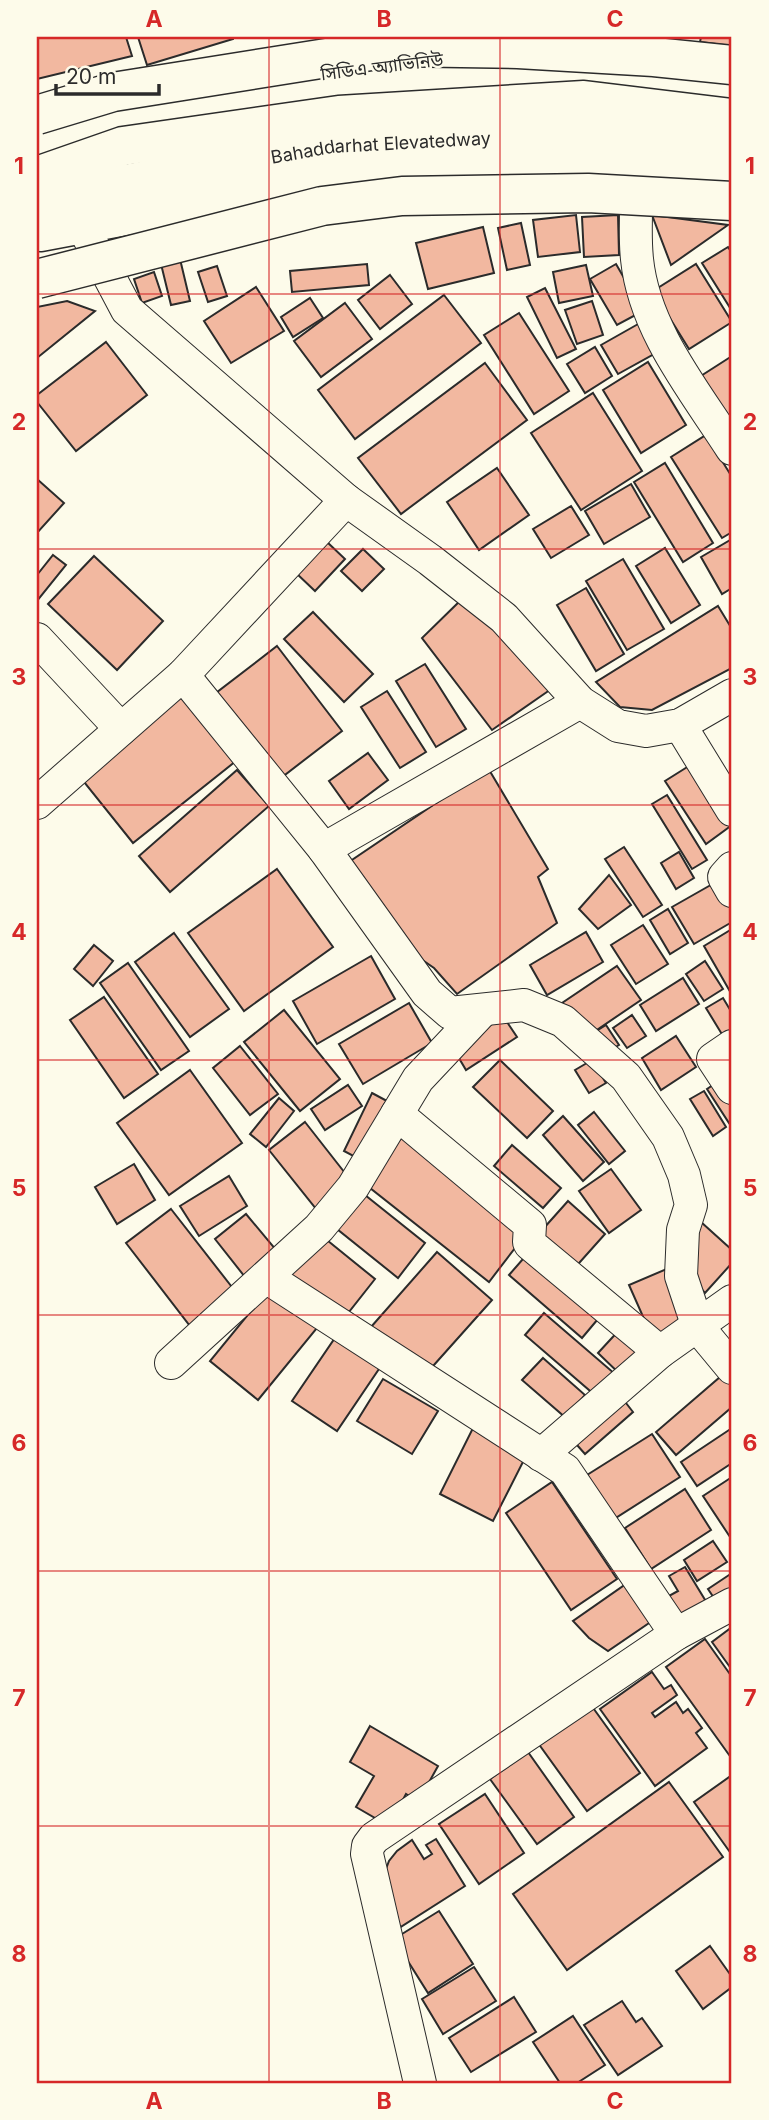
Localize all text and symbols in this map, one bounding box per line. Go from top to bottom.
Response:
text: A [145,5,163,33]
text: B [376,5,392,33]
text: C [606,5,624,33]
street label: সিডিএ অ্যাভিনিউ [318,49,445,85]
scale bar [56,52,159,96]
text: 20 m [66,64,116,89]
street label: Bahaddarhat Elevatedway [269,127,491,168]
text: 1 [14,152,24,180]
text: 1 [745,152,755,180]
text: 2 [12,408,26,436]
text: 2 [743,408,757,436]
text: 3 [12,663,26,691]
text: 3 [743,663,757,691]
text: 4 [11,918,27,946]
text: 4 [742,918,758,946]
text: 5 [12,1174,26,1202]
text: 5 [743,1174,757,1202]
text: 6 [12,1429,26,1457]
text: 6 [743,1429,757,1457]
text: 7 [12,1684,26,1712]
text: 7 [743,1684,757,1712]
text: 8 [12,1940,26,1968]
text: 8 [743,1940,757,1968]
text: A [145,2087,163,2115]
text: B [376,2087,392,2115]
text: C [606,2087,624,2115]

